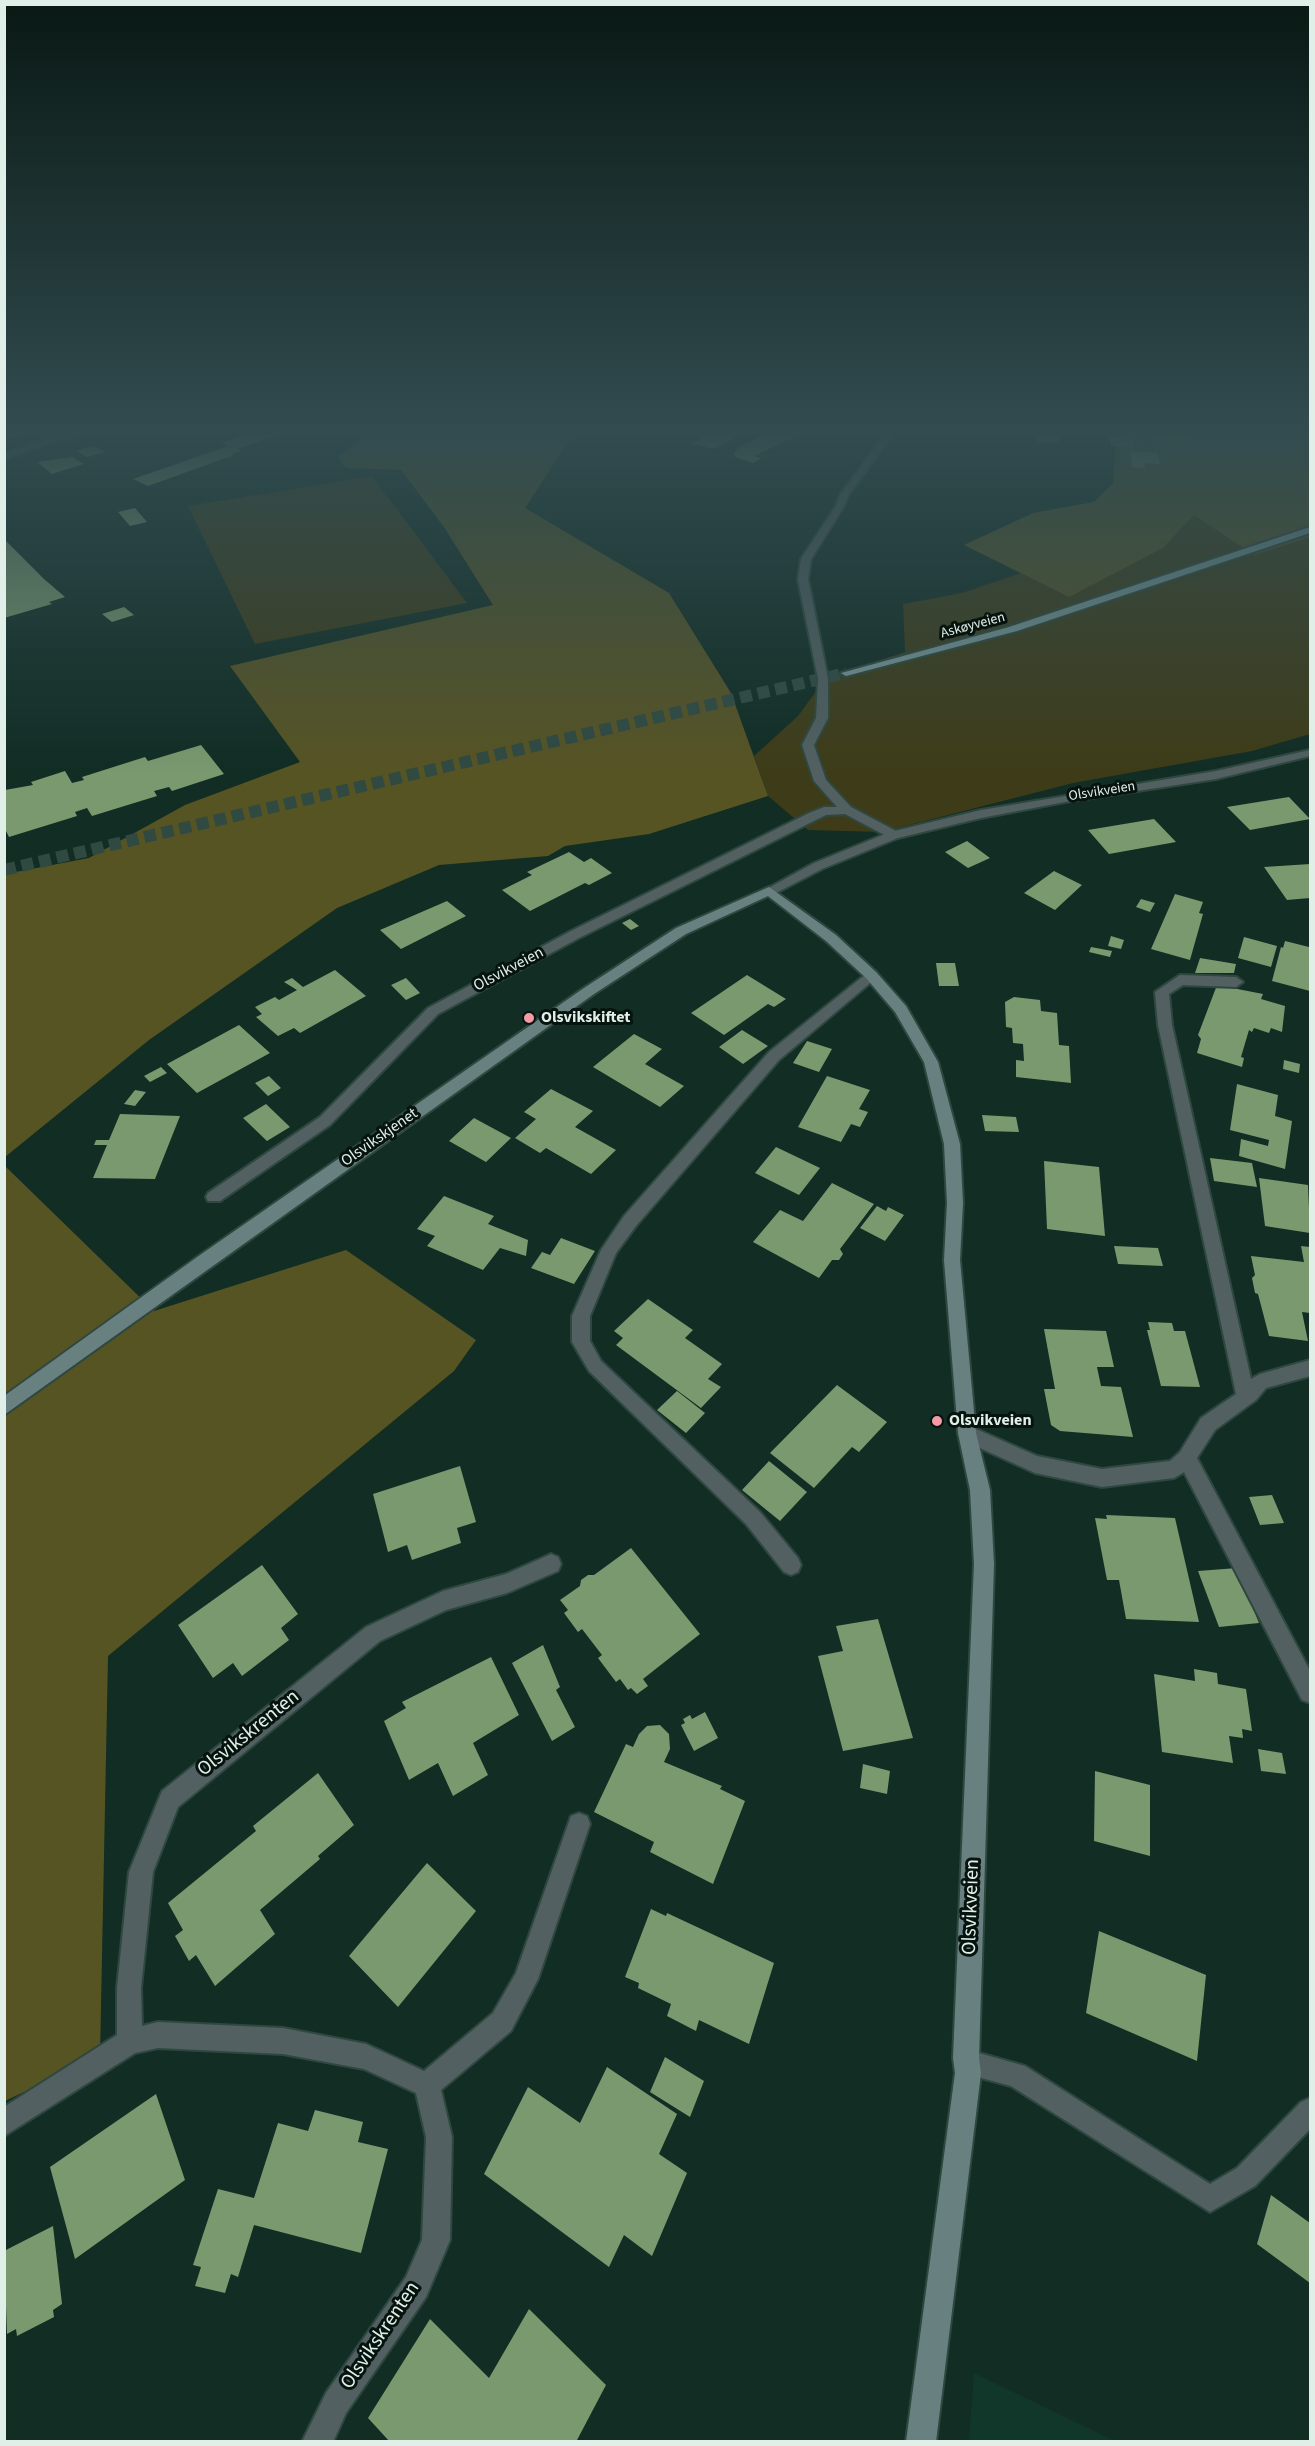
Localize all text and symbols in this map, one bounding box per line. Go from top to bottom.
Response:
street label: Askøyveien [939,609,1007,643]
street label: Olsvikveien [1068,778,1136,806]
street label: Olsvikveien [471,944,547,996]
place label: Olsvikskiftet [541,1008,630,1028]
marker: Olsvikskiftet [522,1011,536,1025]
street label: Olsvikskjenet [338,1105,422,1171]
place label: Olsvikveien [949,1411,1032,1431]
marker: Olsvikveien [930,1414,944,1428]
street label: Olsvikskrenten [193,1686,305,1782]
street label: Olsvikveien [958,1859,986,1955]
street label: Olsvikskrenten [336,2278,426,2394]

